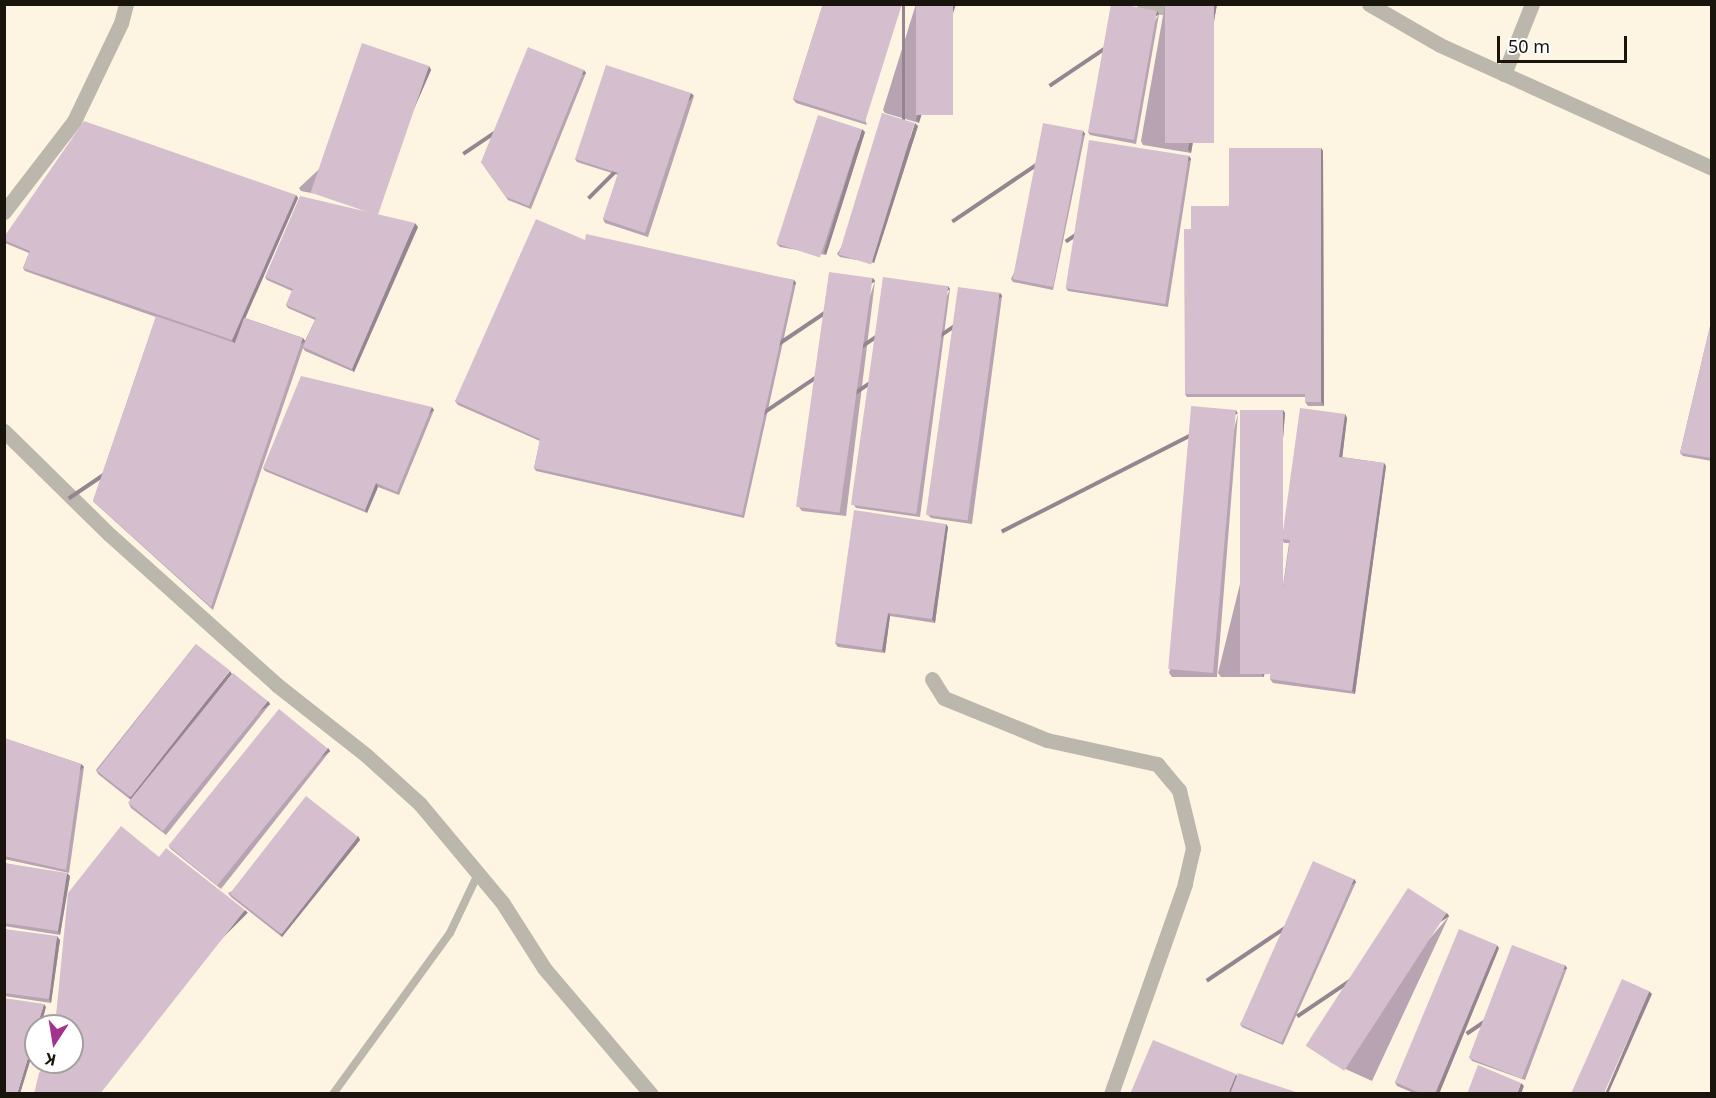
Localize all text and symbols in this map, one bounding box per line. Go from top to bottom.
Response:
scale bar [1500,24,1630,62]
text: 50 m [1508,34,1550,58]
north arrow [24,1014,84,1074]
text: K [43,1048,58,1072]

